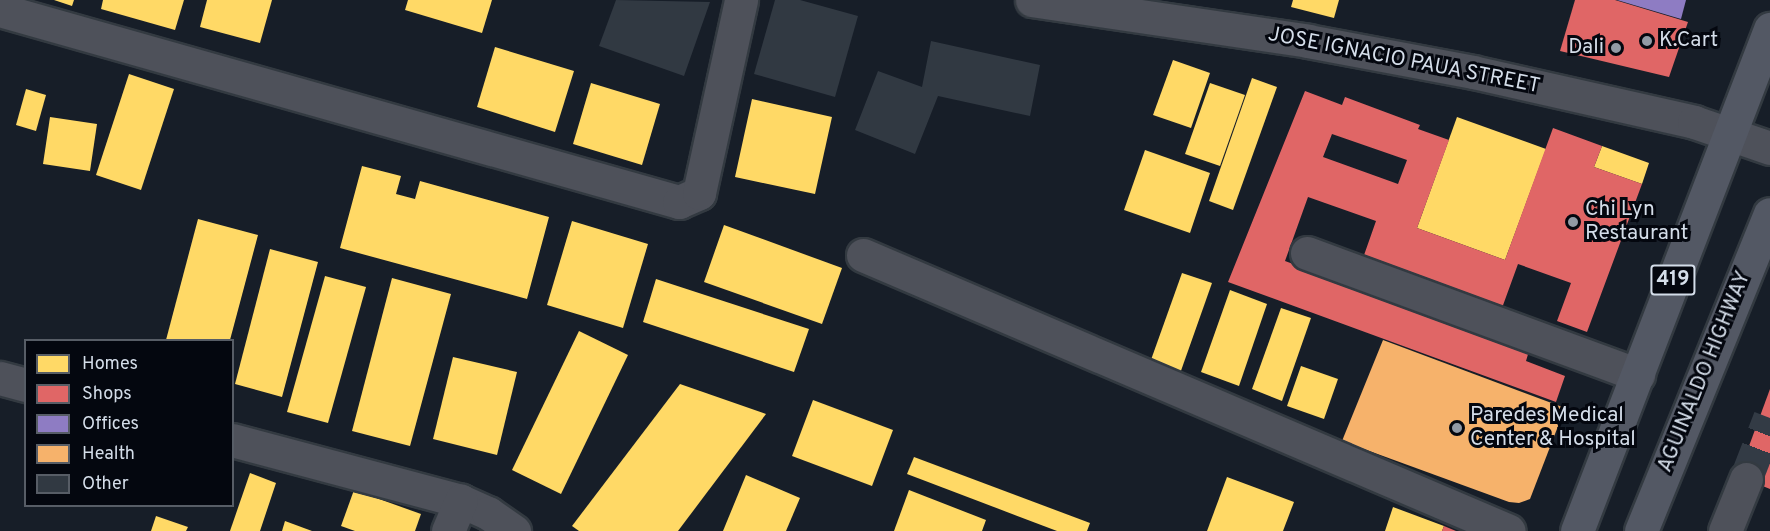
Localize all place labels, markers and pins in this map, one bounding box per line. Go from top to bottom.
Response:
place label: K.Cart [1659,28,1718,54]
marker: K.Cart [1640,34,1654,48]
place label: Dali [1568,35,1604,61]
marker: Dali [1609,41,1623,55]
place label: Chi Lyn Restaurant [1585,197,1688,247]
marker: Chi Lyn Restaurant [1566,215,1580,229]
place label: Paredes Medical Center & Hospital [1470,403,1636,453]
marker: Paredes Medical Center & Hospital [1448,419,1466,437]

